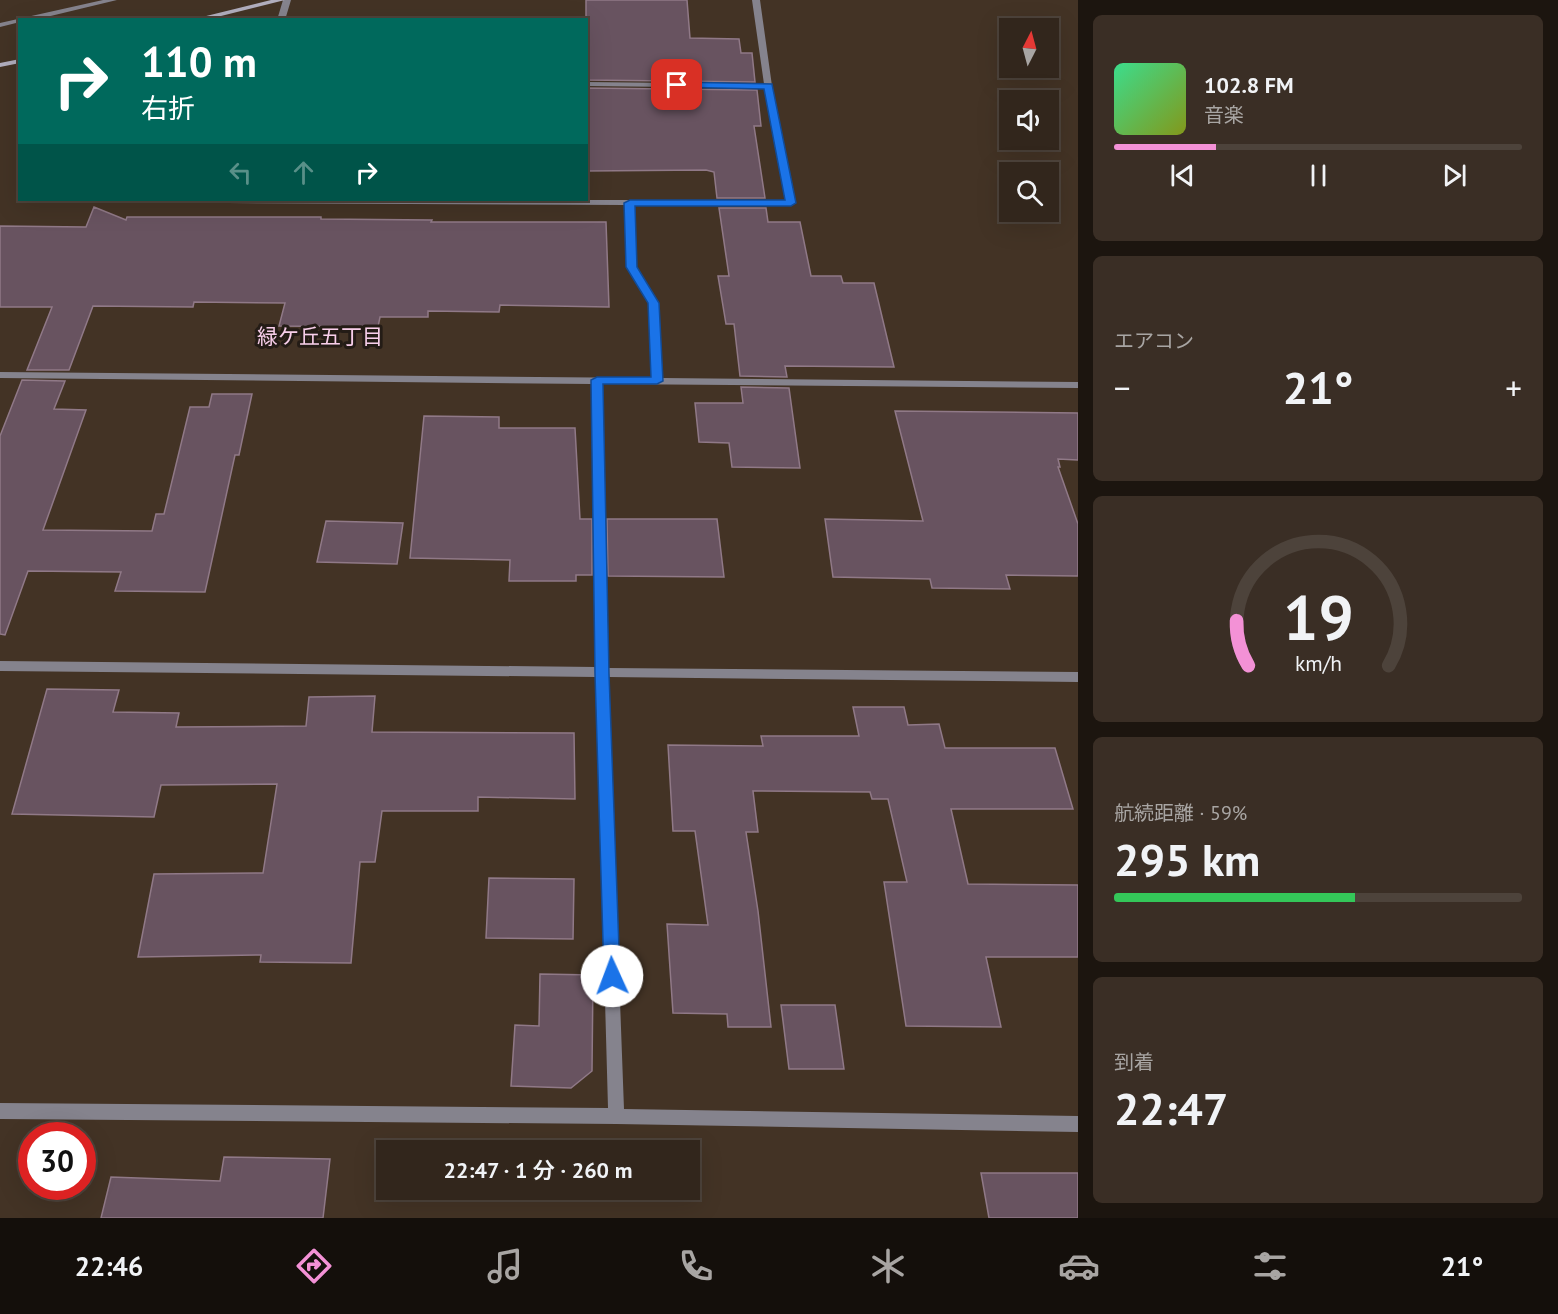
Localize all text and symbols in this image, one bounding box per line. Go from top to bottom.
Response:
north arrow [999,18,1059,78]
map controls [999,18,1059,222]
text: 110 m [141,34,257,89]
icon: right [42,42,120,120]
pin [651,59,702,110]
icon: arrive [660,68,693,101]
text: 102.8 FM [1204,71,1294,99]
button: sound [999,90,1059,150]
text: 右折 [141,91,195,125]
text: 音楽 [1204,102,1244,128]
icon: left [224,156,257,189]
icon: ahead [287,156,320,189]
icon: right [350,156,383,189]
icon: previous [1166,159,1199,192]
icon: pause [1302,159,1335,192]
icon: next [1438,159,1471,192]
button: search [999,162,1059,222]
district label: 緑ケ丘五丁目 [257,323,383,350]
text: エアコン [1114,328,1194,354]
text: 21° [1283,358,1353,416]
text: − [1114,366,1131,409]
text: + [1505,366,1522,409]
text: 19 [1283,576,1353,657]
text: km/h [1294,649,1341,677]
text: 航続距離 · 59% [1114,800,1247,826]
text: 295 km [1114,830,1260,888]
position arrow [580,944,644,1008]
text: 到着 [1114,1049,1154,1075]
text: 22:47 [1114,1079,1228,1137]
speed limit sign: 30 [18,1122,96,1200]
text: 22:47 · 1 分 · 260 m [444,1156,632,1184]
icon: directions [293,1245,335,1287]
icon: music [484,1245,526,1287]
icon: phone [675,1245,717,1287]
icon: climate [867,1245,909,1287]
icon: car [1058,1245,1100,1287]
icon: filters [1249,1245,1291,1287]
text: 22:46 [75,1249,143,1283]
text: 21° [1441,1249,1483,1283]

